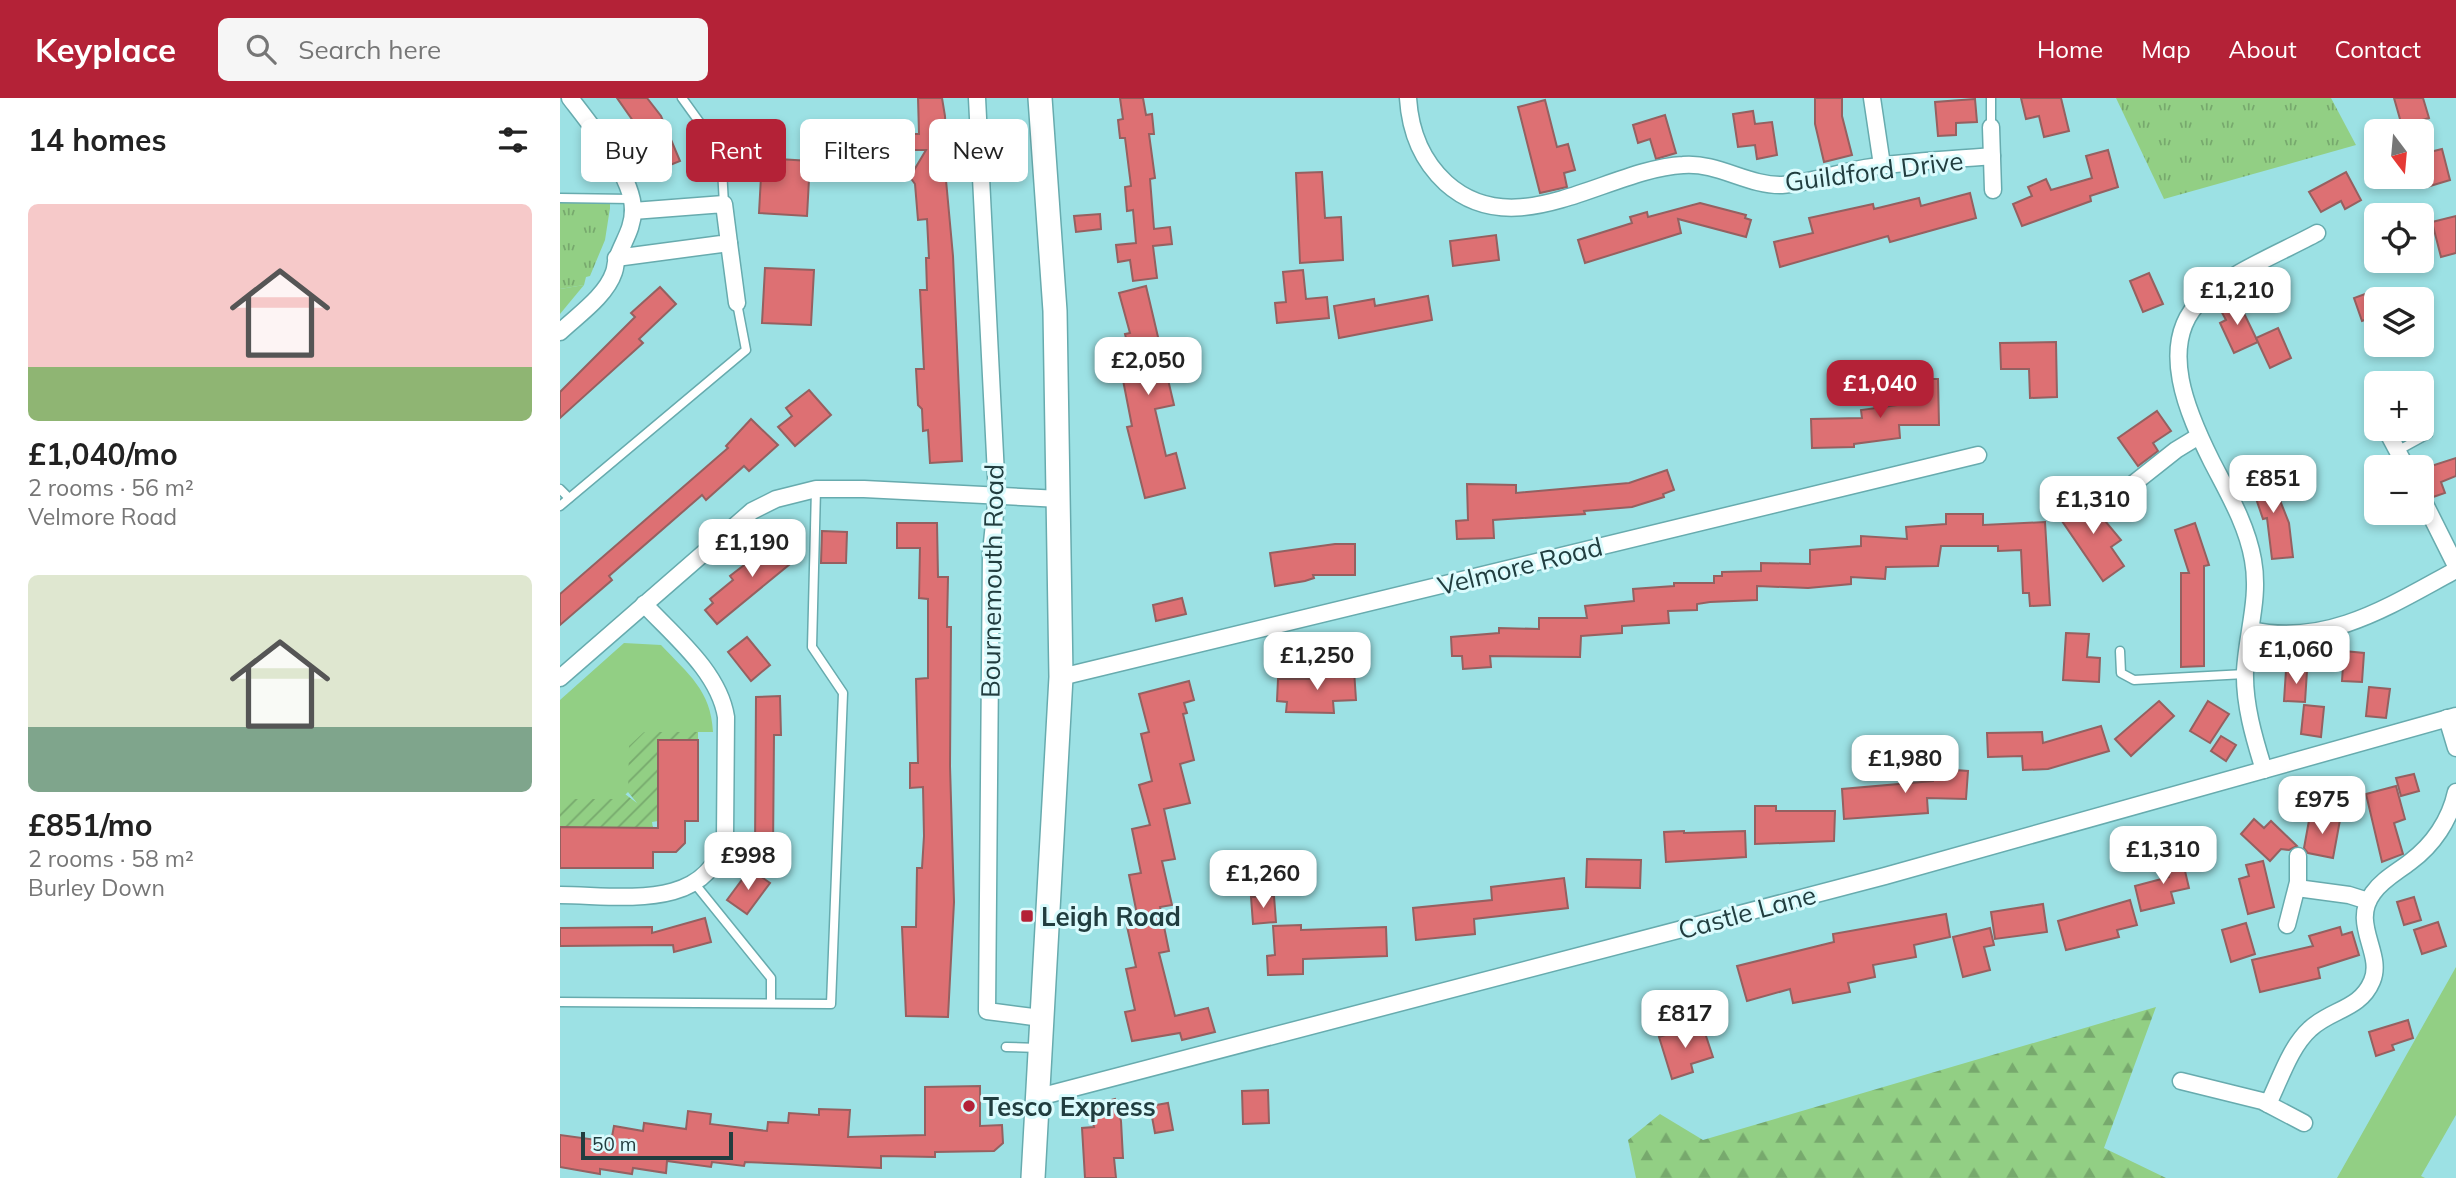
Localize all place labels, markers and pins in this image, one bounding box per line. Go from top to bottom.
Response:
pin: £1,210 [2180,268,2294,327]
pin: £2,050 [1091,338,1205,397]
pin: £1,040 [1823,360,1937,420]
pin: £851 [2232,456,2314,515]
pin: £1,310 [2036,476,2150,536]
pin: £1,190 [695,519,809,579]
pin: £1,060 [2239,626,2353,686]
pin: £1,250 [1260,632,1374,692]
pin: £1,980 [1848,736,1962,795]
pin: £975 [2281,776,2363,836]
pin: £1,310 [2106,826,2220,886]
pin: £998 [707,832,789,892]
pin: £1,260 [1206,850,1320,910]
place label: Leigh Road [1041,900,1181,933]
marker: Leigh Road [1019,908,1035,924]
pin: £817 [1644,990,1726,1050]
place label: Tesco Express [983,1090,1156,1123]
marker: Tesco Express [961,1098,977,1114]

